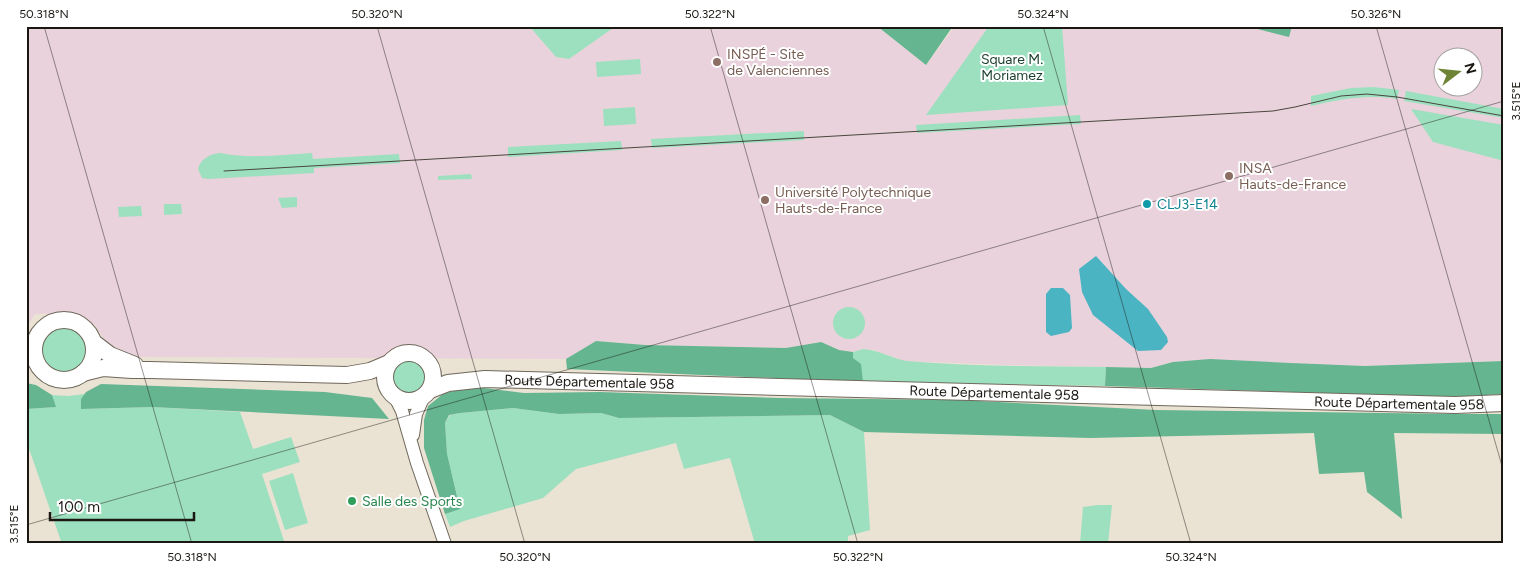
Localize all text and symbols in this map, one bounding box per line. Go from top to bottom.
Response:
text: 50.318°N [19,7,69,21]
text: 50.320°N [351,7,403,21]
text: 50.322°N [685,7,735,21]
text: 50.324°N [1017,7,1069,21]
text: 50.326°N [1351,7,1401,21]
place label: INSPÉ - Site de Valenciennes [727,46,829,79]
north arrow [1432,48,1482,98]
park label: Square M. Moriamez [981,51,1043,84]
marker: INSPÉ - Site de Valenciennes [711,56,723,68]
text: N [1460,61,1480,76]
text: 3.515°E [1509,81,1523,121]
place label: INSA Hauts-de-France [1239,160,1347,193]
marker: INSA Hauts-de-France [1223,170,1235,182]
place label: Université Polytechnique Hauts-de-France [775,184,931,217]
marker: Université Polytechnique Hauts-de-France [759,194,771,206]
place label: CLJ3-E14 [1157,196,1218,213]
marker: CLJ3-E14 [1141,198,1153,210]
street label: Route Départementale 958 [504,372,675,393]
street label: Route Départementale 958 [909,382,1080,404]
street label: Route Départementale 958 [1314,393,1485,414]
scale bar [50,490,194,522]
place label: Salle des Sports [362,493,462,510]
marker: Salle des Sports [346,495,358,507]
text: 100 m [58,498,100,516]
text: 3.515°E [7,504,21,544]
text: 50.318°N [167,550,217,564]
text: 50.320°N [499,550,551,564]
text: 50.322°N [833,550,883,564]
text: 50.324°N [1165,550,1217,564]

